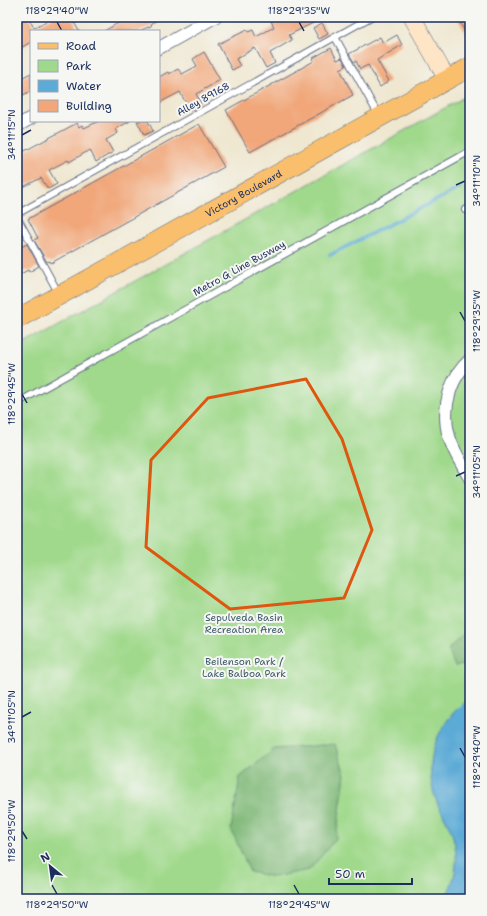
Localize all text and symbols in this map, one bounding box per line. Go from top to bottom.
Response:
text: 118°29'40"W [25,4,89,17]
text: 118°29'35"W [268,4,331,17]
legend [30,30,160,122]
text: Road [66,38,97,54]
text: Park [66,58,92,74]
text: Water [66,78,102,94]
street label: Alley 89168 [174,79,232,119]
text: Building [66,98,112,114]
text: 34°11'15"N [5,109,18,161]
text: 34°11'10"N [470,155,483,207]
street label: Victory Boulevard [203,166,285,220]
street label: Metro G Line Busway [191,237,288,299]
text: 118°29'35"W [470,289,483,352]
text: 118°29'45"W [5,363,18,425]
text: 34°11'05"N [470,445,483,499]
park label: Sepulveda Basin Recreation Area [205,611,284,636]
park label: Beilenson Park / Lake Balboa Park [202,655,286,680]
text: 34°11'05"N [5,690,18,744]
text: 118°29'40"W [470,725,483,789]
text: 118°29'50"W [5,799,18,862]
north arrow [30,846,70,886]
text: N [38,849,53,866]
scale bar [329,860,412,886]
text: 50 m [335,866,365,882]
text: 118°29'50"W [26,898,89,911]
text: 118°29'45"W [268,898,330,911]

